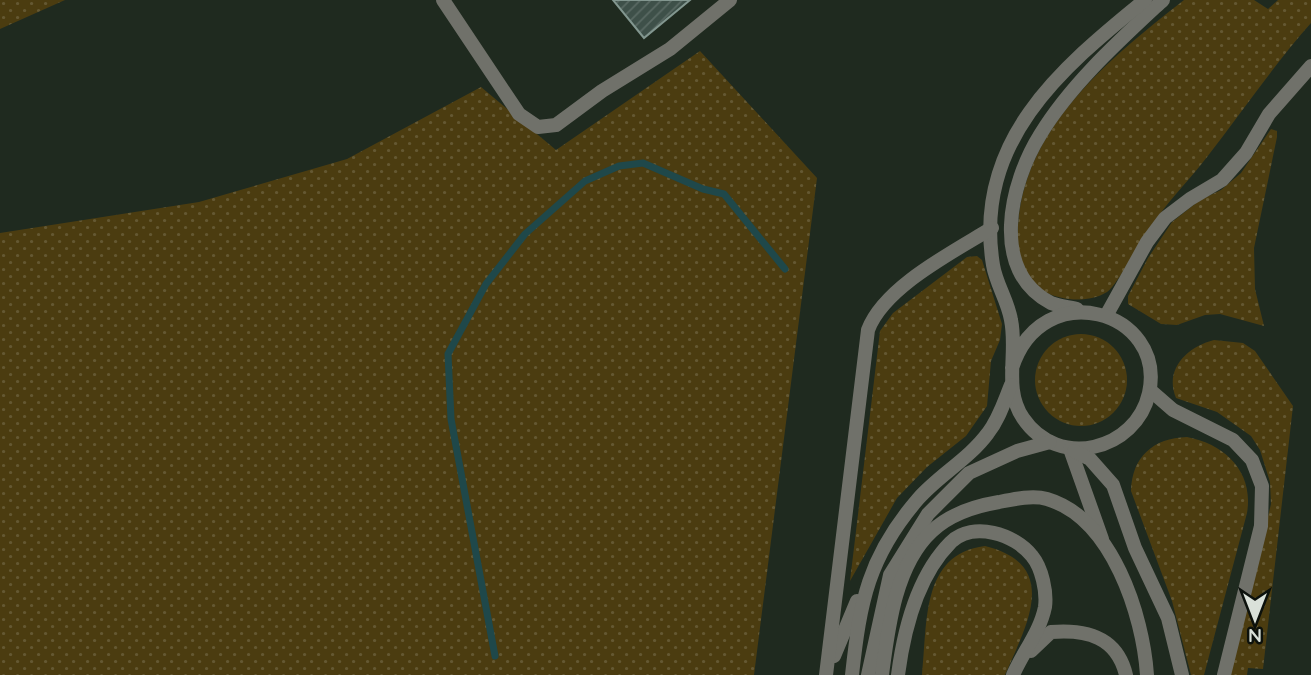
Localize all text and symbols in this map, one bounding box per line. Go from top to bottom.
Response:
north arrow [1220,584,1290,654]
text: N [1248,624,1262,648]

